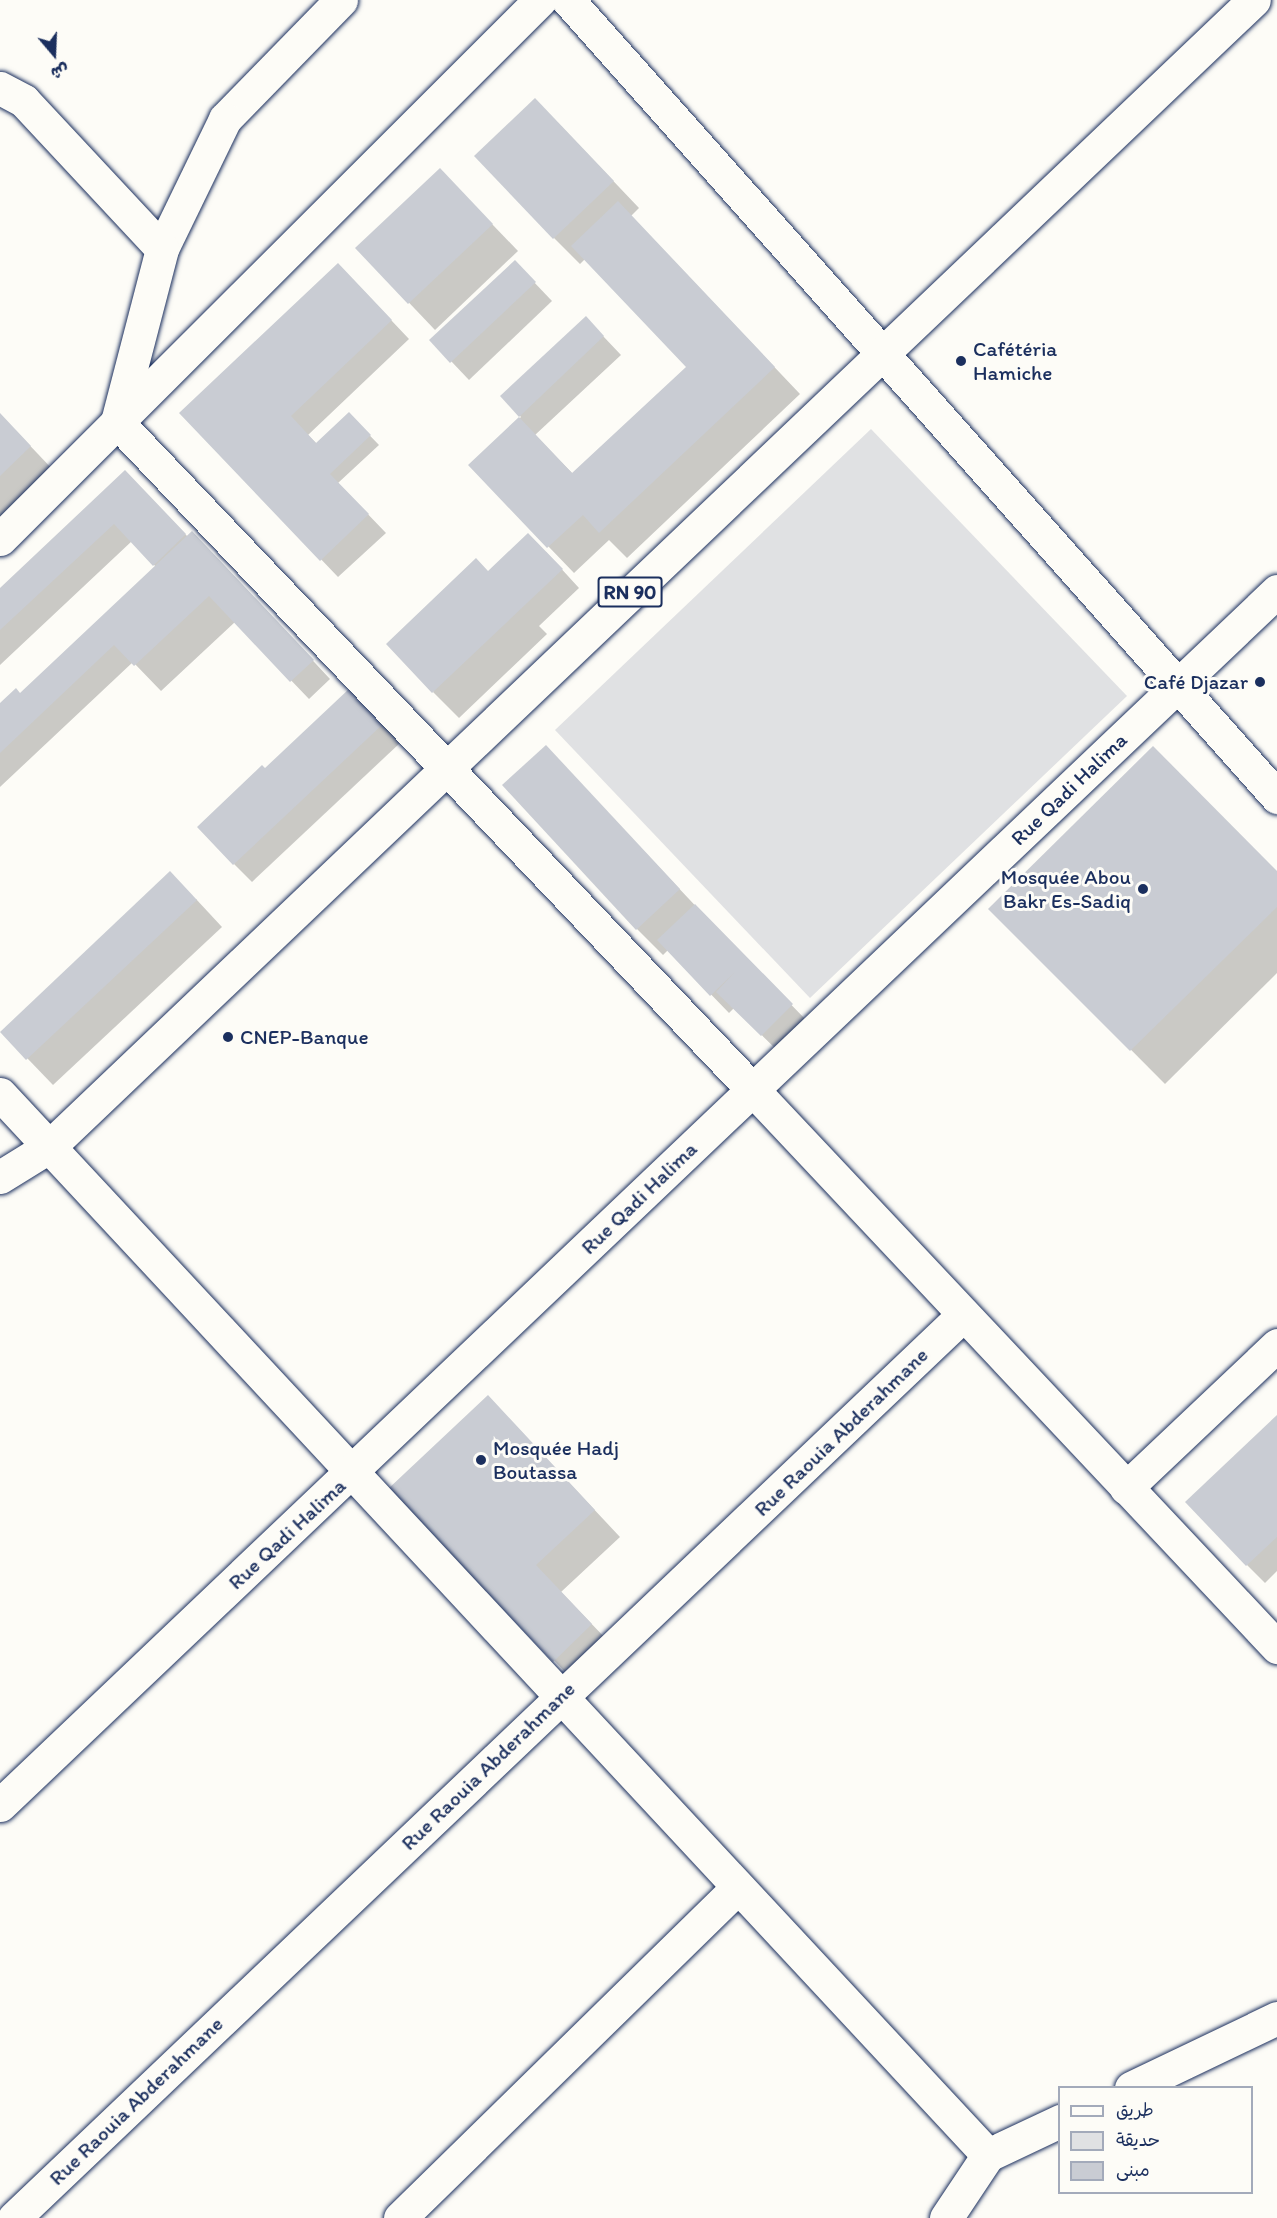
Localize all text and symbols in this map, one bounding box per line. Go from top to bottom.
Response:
north arrow [24,24,84,84]
text: ش [49,60,71,83]
place label: Cafétéria Hamiche [973,336,1057,386]
marker: Cafétéria Hamiche [954,354,968,368]
road number: RN 90 [597,575,663,609]
place label: Café Djazar [1143,669,1248,695]
marker: Café Djazar [1253,675,1267,689]
street label: Rue Qadi Halima [1006,727,1132,851]
place label: Mosquée Abou Bakr Es-Sadiq [1001,864,1131,914]
marker: Mosquée Abou Bakr Es-Sadiq [1136,882,1150,896]
place label: CNEP-Banque [240,1024,369,1050]
marker: CNEP-Banque [221,1030,235,1044]
street label: Rue Qadi Halima [576,1136,702,1260]
street label: Rue Raouia Abderahmane [749,1343,933,1521]
place label: Mosquée Hadj Boutassa [493,1435,619,1485]
marker: Mosquée Hadj Boutassa [474,1453,488,1467]
street label: Rue Qadi Halima [223,1473,351,1595]
street label: Rue Raouia Abderahmane [396,1677,580,1855]
street label: Rue Raouia Abderahmane [44,2012,228,2190]
legend [1058,2086,1253,2194]
text: طريق [1116,2099,1154,2121]
text: حديقة [1116,2129,1160,2151]
text: مبنى [1116,2159,1150,2181]

